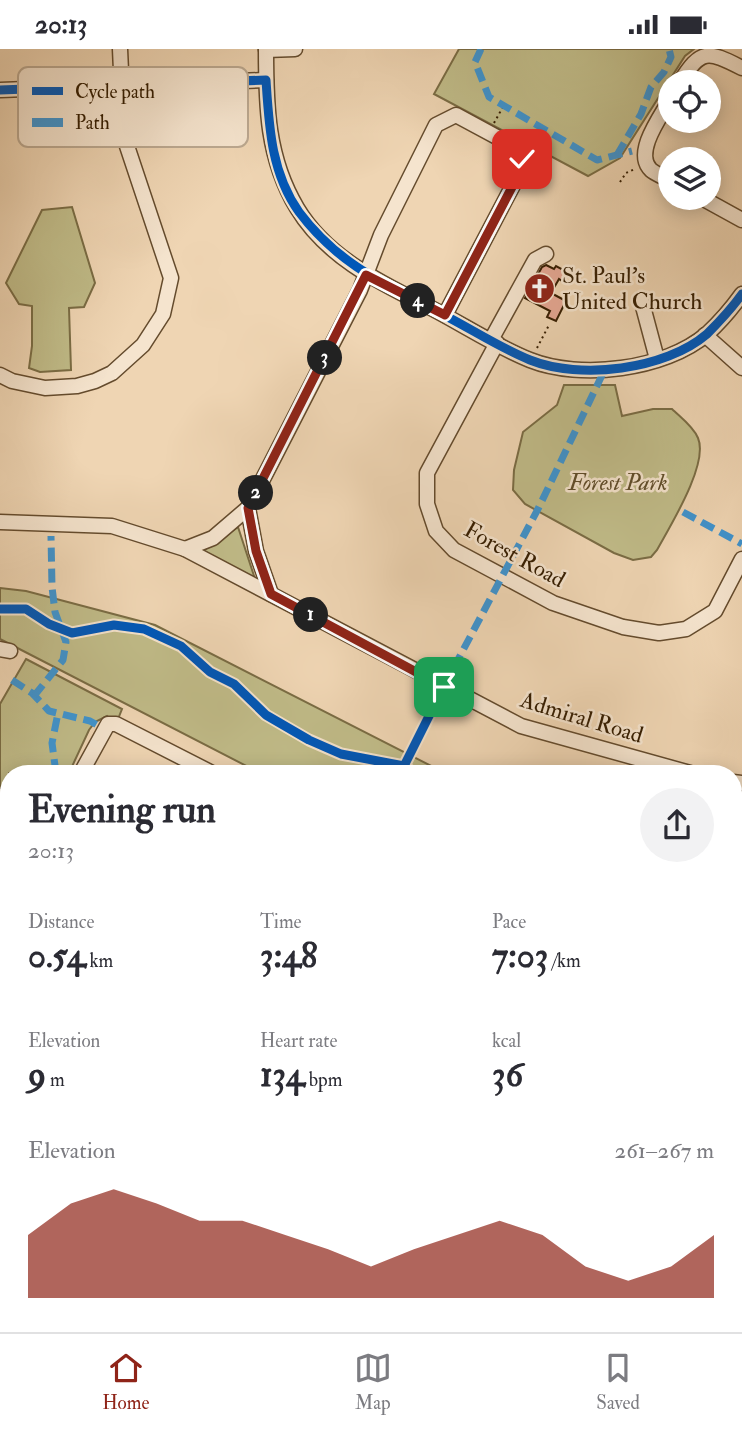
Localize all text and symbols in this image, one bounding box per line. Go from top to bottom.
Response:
text: 20:13 [35,9,87,41]
legend [18,67,248,147]
map controls [658,70,721,210]
button: locate [658,70,721,133]
text: Cycle path [75,80,155,105]
text: Path [75,111,110,135]
pin [492,129,552,189]
icon: check [503,140,541,178]
button: layers [658,147,721,210]
place label: St. Paul's United Church [562,261,702,316]
church icon: St. Paul's United Church [522,271,556,305]
pin: 4 [400,283,436,319]
text: 4 [412,288,423,312]
pin: 3 [308,341,342,375]
text: 3 [321,345,328,369]
park label: Forest Park [567,468,668,497]
pin: 2 [238,475,274,511]
text: 2 [251,480,260,504]
street label: Forest Road [459,515,570,594]
pin: 1 [294,597,328,633]
text: 1 [307,602,314,626]
pin [414,657,474,717]
icon: arrive [425,668,463,706]
street label: Admiral Road [516,685,647,750]
text: Evening run [28,786,216,834]
button: share [640,788,714,862]
text: 20:13 [28,836,74,865]
text: Distance [28,910,94,934]
text: Time [260,910,302,934]
text: Pace [492,910,526,934]
text: 0.54 [28,934,86,978]
text: 3:48 [260,934,317,978]
text: 7:03 [492,934,548,978]
text: km [86,949,113,973]
text: /km [548,949,581,973]
text: Elevation [28,1029,100,1053]
text: Heart rate [260,1029,337,1053]
text: kcal [492,1029,521,1053]
text: 9 [28,1053,46,1097]
text: 134 [260,1053,305,1097]
text: 36 [492,1053,523,1097]
text: m [46,1068,65,1092]
text: bpm [305,1068,342,1092]
text: Elevation [28,1136,116,1165]
text: 261–267 m [615,1136,714,1165]
tab: Home [102,1349,149,1415]
tab: Map [354,1349,392,1415]
tab: Saved [596,1349,640,1415]

